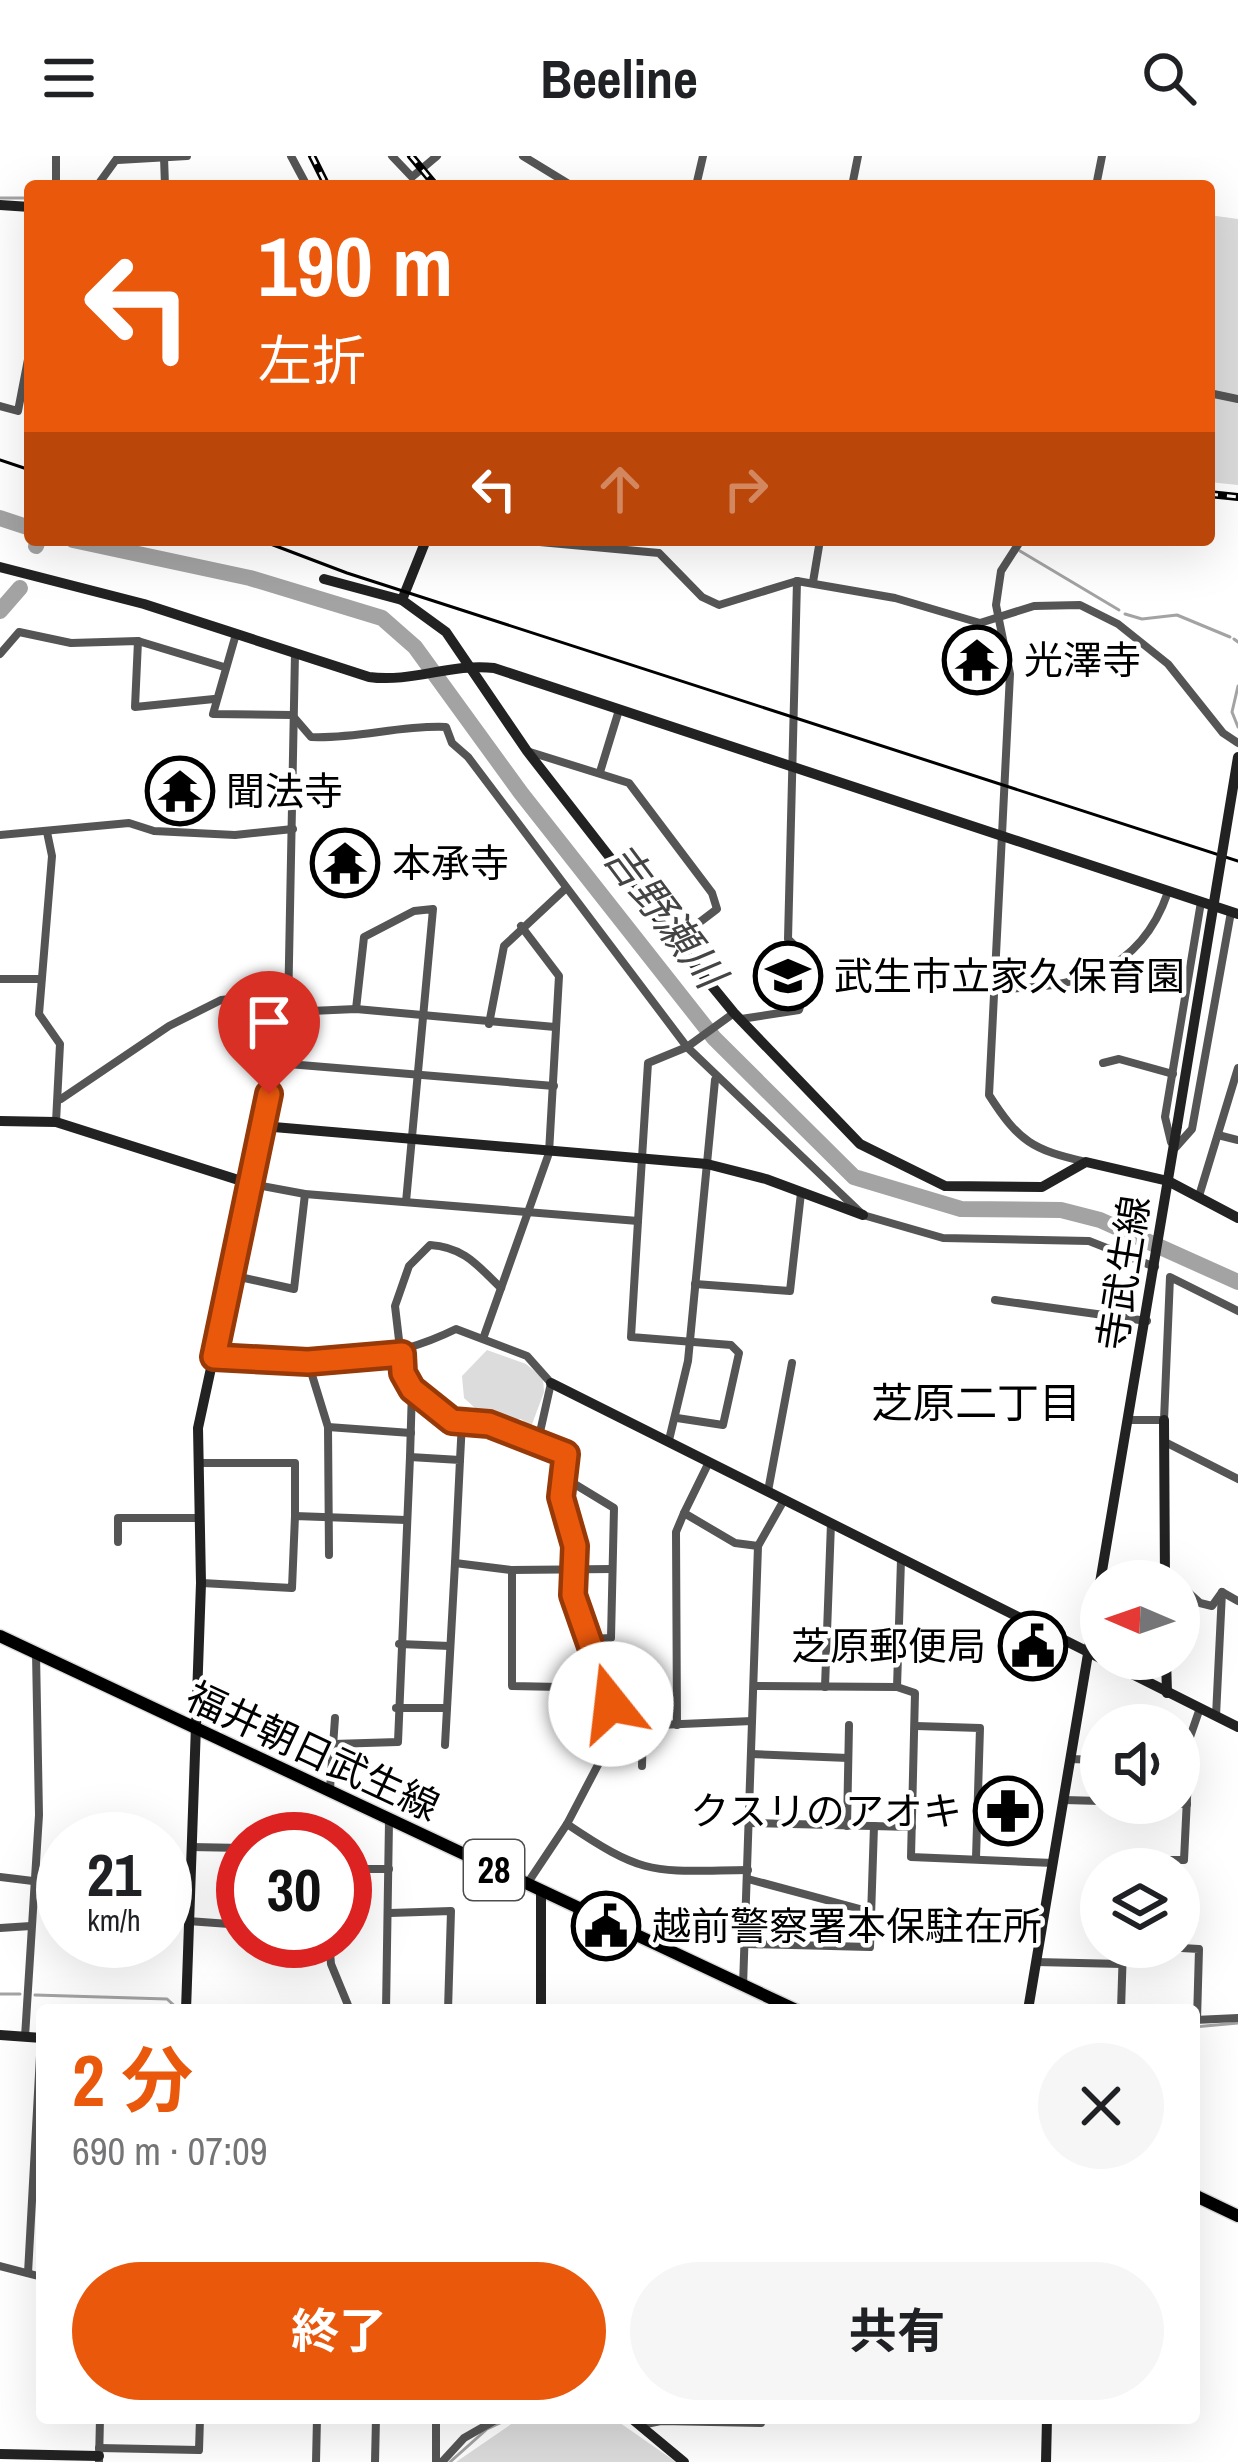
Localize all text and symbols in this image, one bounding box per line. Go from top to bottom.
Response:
text: Beeline [540,42,698,115]
icon: menu [36,45,102,111]
icon: search [1136,45,1202,111]
text: 190 m [258,209,453,322]
icon: left [60,228,216,384]
text: 左折 [258,324,366,397]
icon: left [461,456,527,522]
icon: ahead [587,456,653,522]
icon: right [713,456,779,522]
temple icon: 光澤寺 [942,625,1012,695]
place label: 光澤寺 [1024,634,1141,686]
temple icon: 聞法寺 [145,756,215,826]
place label: 聞法寺 [226,765,343,817]
temple icon: 本承寺 [310,828,380,898]
water label: 吉野瀬川 [592,831,740,1002]
place label: 本承寺 [392,837,509,889]
school or university icon: 武生市立家久保育園 [753,941,823,1011]
place label: 武生市立家久保育園 [834,950,1185,1002]
pin [218,971,320,1094]
icon: arrive [236,989,302,1055]
street label: 寺武生線 [1085,1192,1161,1354]
district label: 芝原二丁目 [871,1375,1081,1431]
north arrow [1080,1560,1200,1680]
map controls [1080,1560,1200,1968]
public building icon: 芝原郵便局 [998,1611,1068,1681]
place label: 芝原郵便局 [791,1620,986,1672]
position arrow [548,1641,674,1767]
street label: 福井朝日武生線 [178,1670,448,1832]
button: sound [1080,1704,1200,1824]
pharmacy icon: クスリのアオキ [973,1776,1043,1846]
place label: クスリのアオキ [690,1785,962,1837]
speed limit sign: 30 [216,1812,372,1968]
text: 21 [87,1834,141,1915]
road number: 28 [464,1840,524,1900]
button: layers [1080,1848,1200,1968]
public building icon: 越前警察署本保駐在所 [571,1891,641,1961]
text: km/h [87,1900,141,1940]
place label: 越前警察署本保駐在所 [652,1900,1042,1952]
text: 2 分 [72,2031,193,2128]
button: close [1038,2043,1164,2169]
text: 690 m · 07:09 [72,2125,268,2177]
button: 終了 [72,2262,606,2400]
button: 共有 [630,2262,1164,2400]

